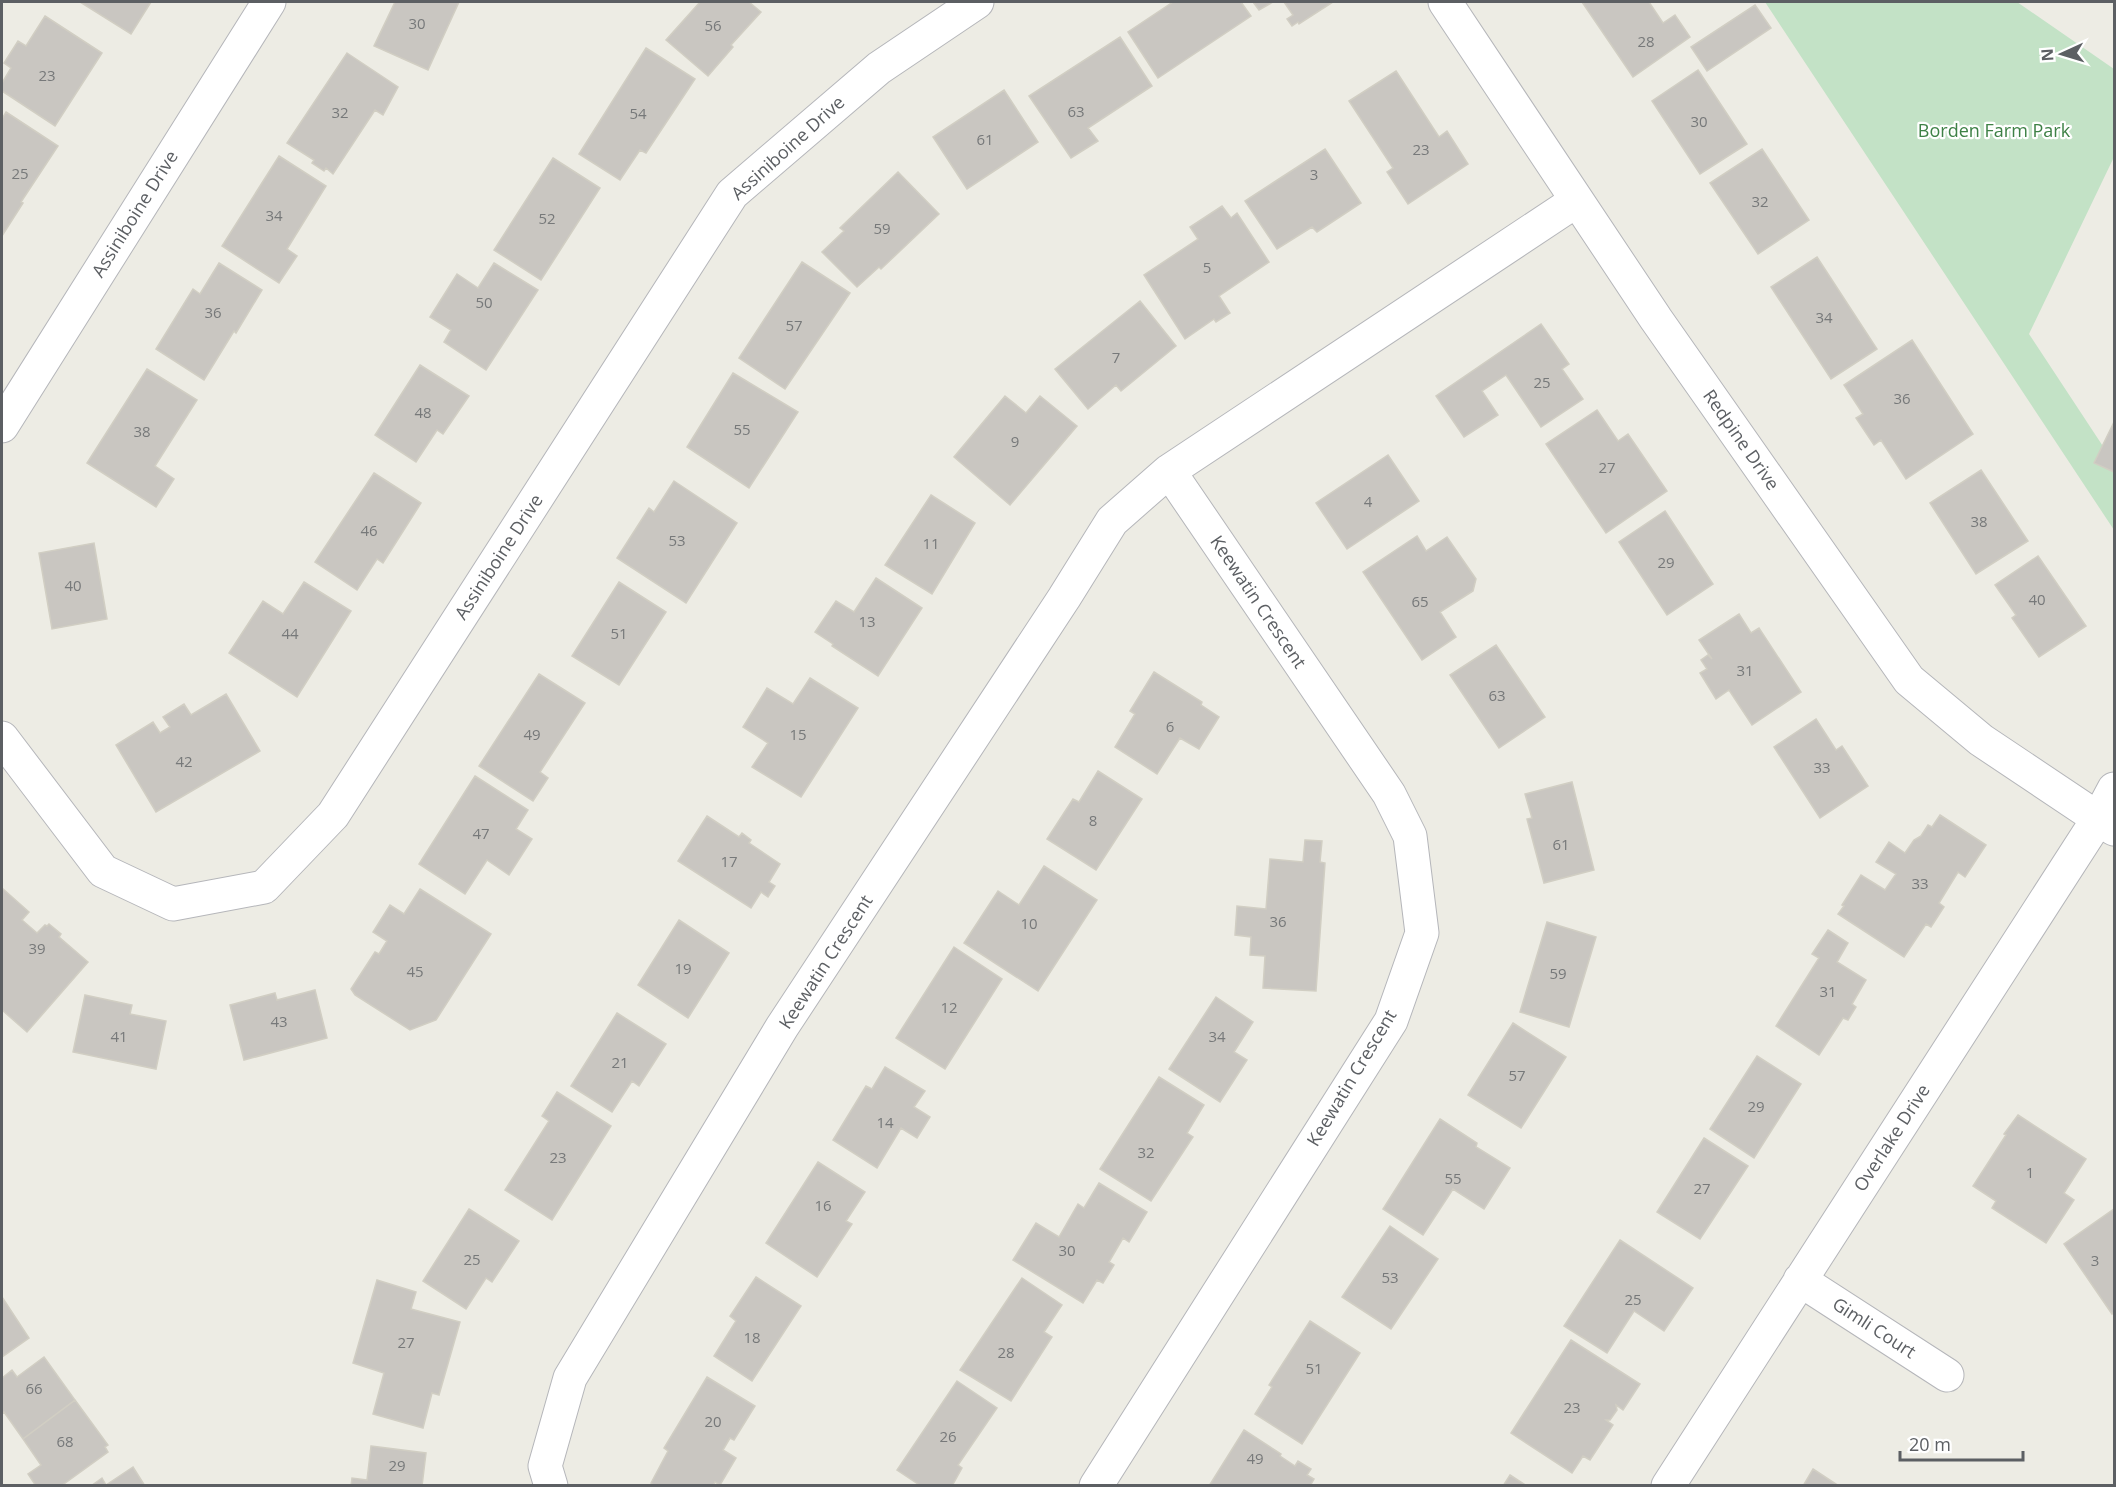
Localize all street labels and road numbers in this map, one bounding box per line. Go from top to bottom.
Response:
street label: Assiniboine Drive [725,90,849,205]
street label: Assiniboine Drive [86,146,183,281]
street label: Redpine Drive [1698,384,1785,495]
street label: Assiniboine Drive [449,489,548,624]
street label: Keewatin Crescent [1205,530,1312,673]
street label: Keewatin Crescent [773,890,878,1033]
street label: Keewatin Crescent [1301,1005,1401,1150]
street label: Overlake Drive [1848,1079,1935,1196]
street label: Gimli Court [1828,1291,1921,1363]

